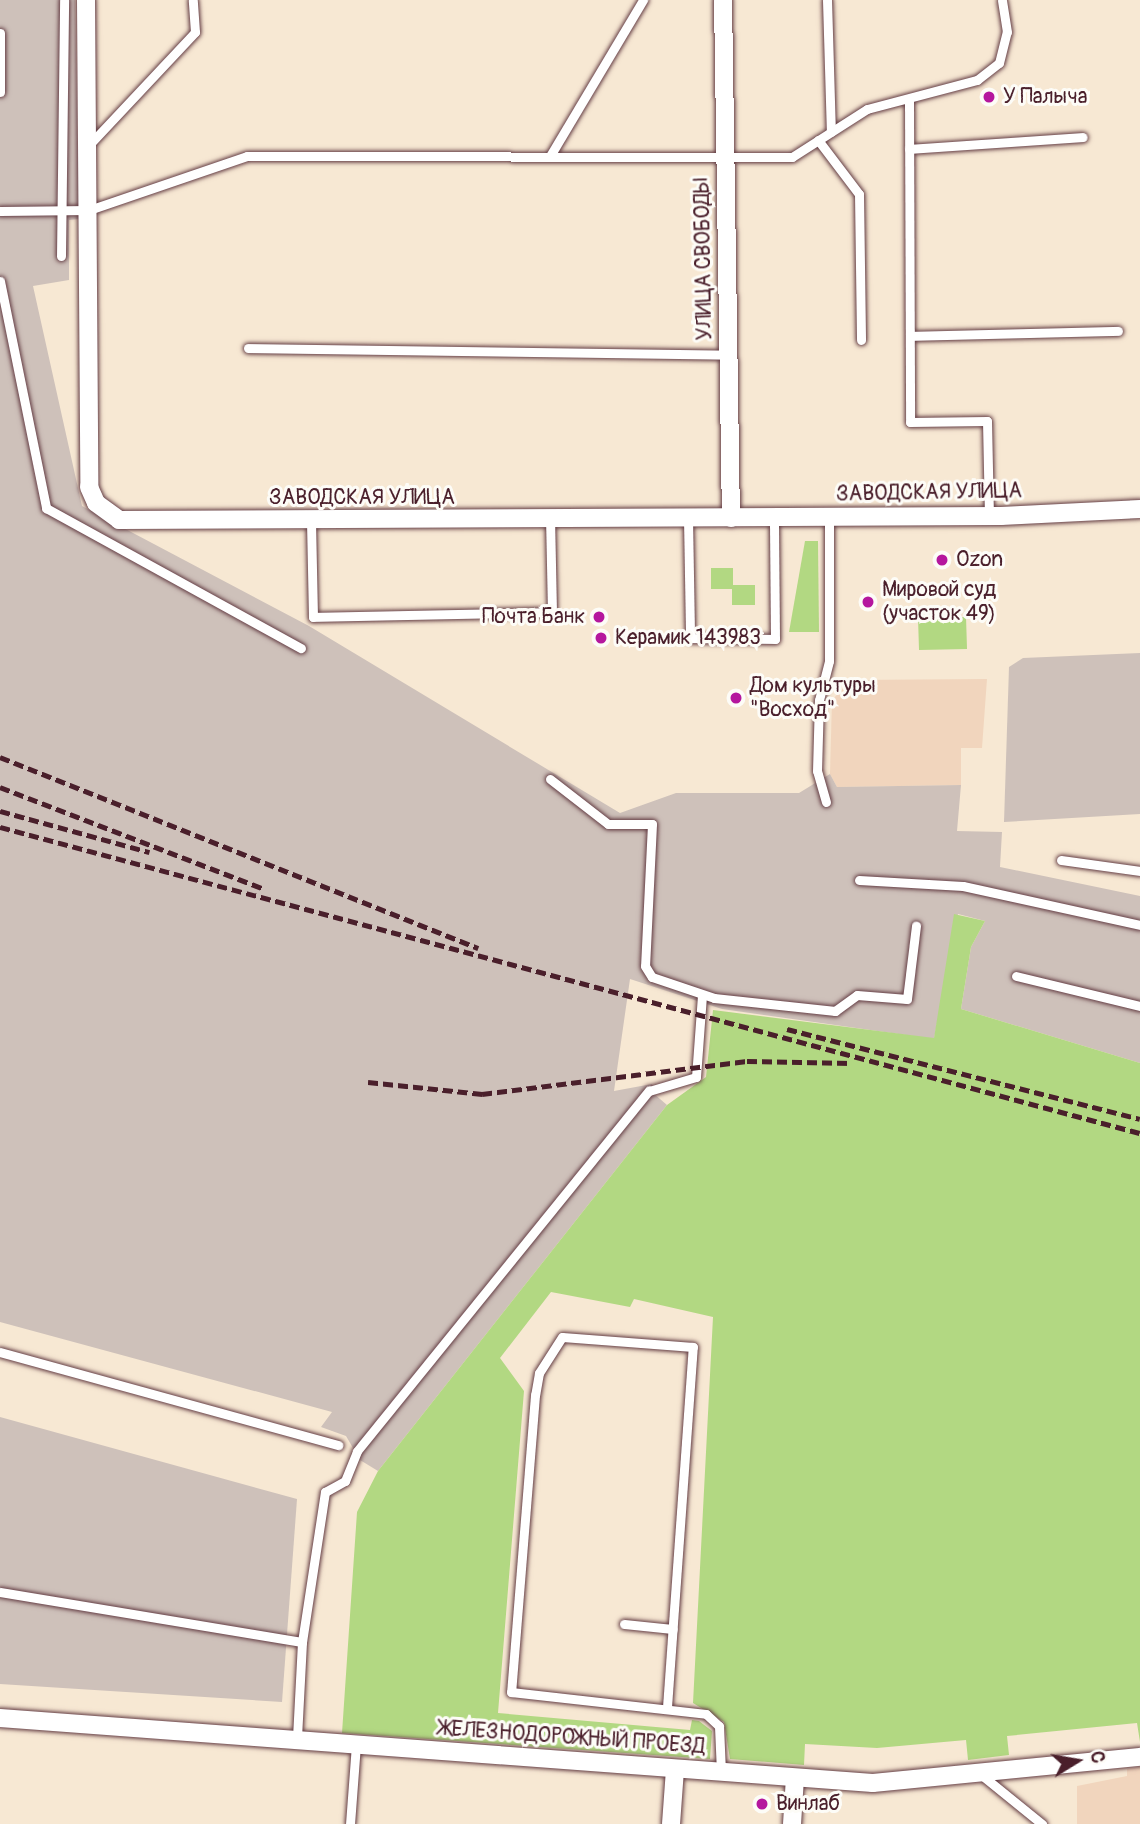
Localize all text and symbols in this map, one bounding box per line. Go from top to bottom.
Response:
place label: У Палыча [1003,84,1087,110]
marker: У Палыча [981,89,997,105]
street label: УЛИЦА СВОБОДЫ [690,177,718,341]
street label: ЗАВОДСКАЯ УЛИЦА [836,479,1022,507]
street label: ЗАВОДСКАЯ УЛИЦА [269,485,455,511]
place label: Ozon [956,547,1003,573]
marker: Ozon [934,552,950,568]
place label: Мировой суд (участок 49) [882,577,996,627]
marker: Мировой суд (участок 49) [860,594,876,610]
place label: Почта Банк [482,604,585,630]
marker: Почта Банк [591,609,607,625]
place label: Керамик 143983 [615,625,761,651]
marker: Керамик 143983 [593,630,609,646]
place label: Дом культуры "Восход" [750,673,876,723]
marker: Дом культуры "Восход" [728,690,744,706]
street label: ЖЕЛЕЗНОДОРОЖНЫЙ ПРОЕЗД [438,1716,706,1760]
north arrow [1042,1726,1112,1796]
text: С [1085,1749,1111,1765]
place label: Винлаб [776,1791,840,1817]
marker: Винлаб [754,1796,770,1812]

